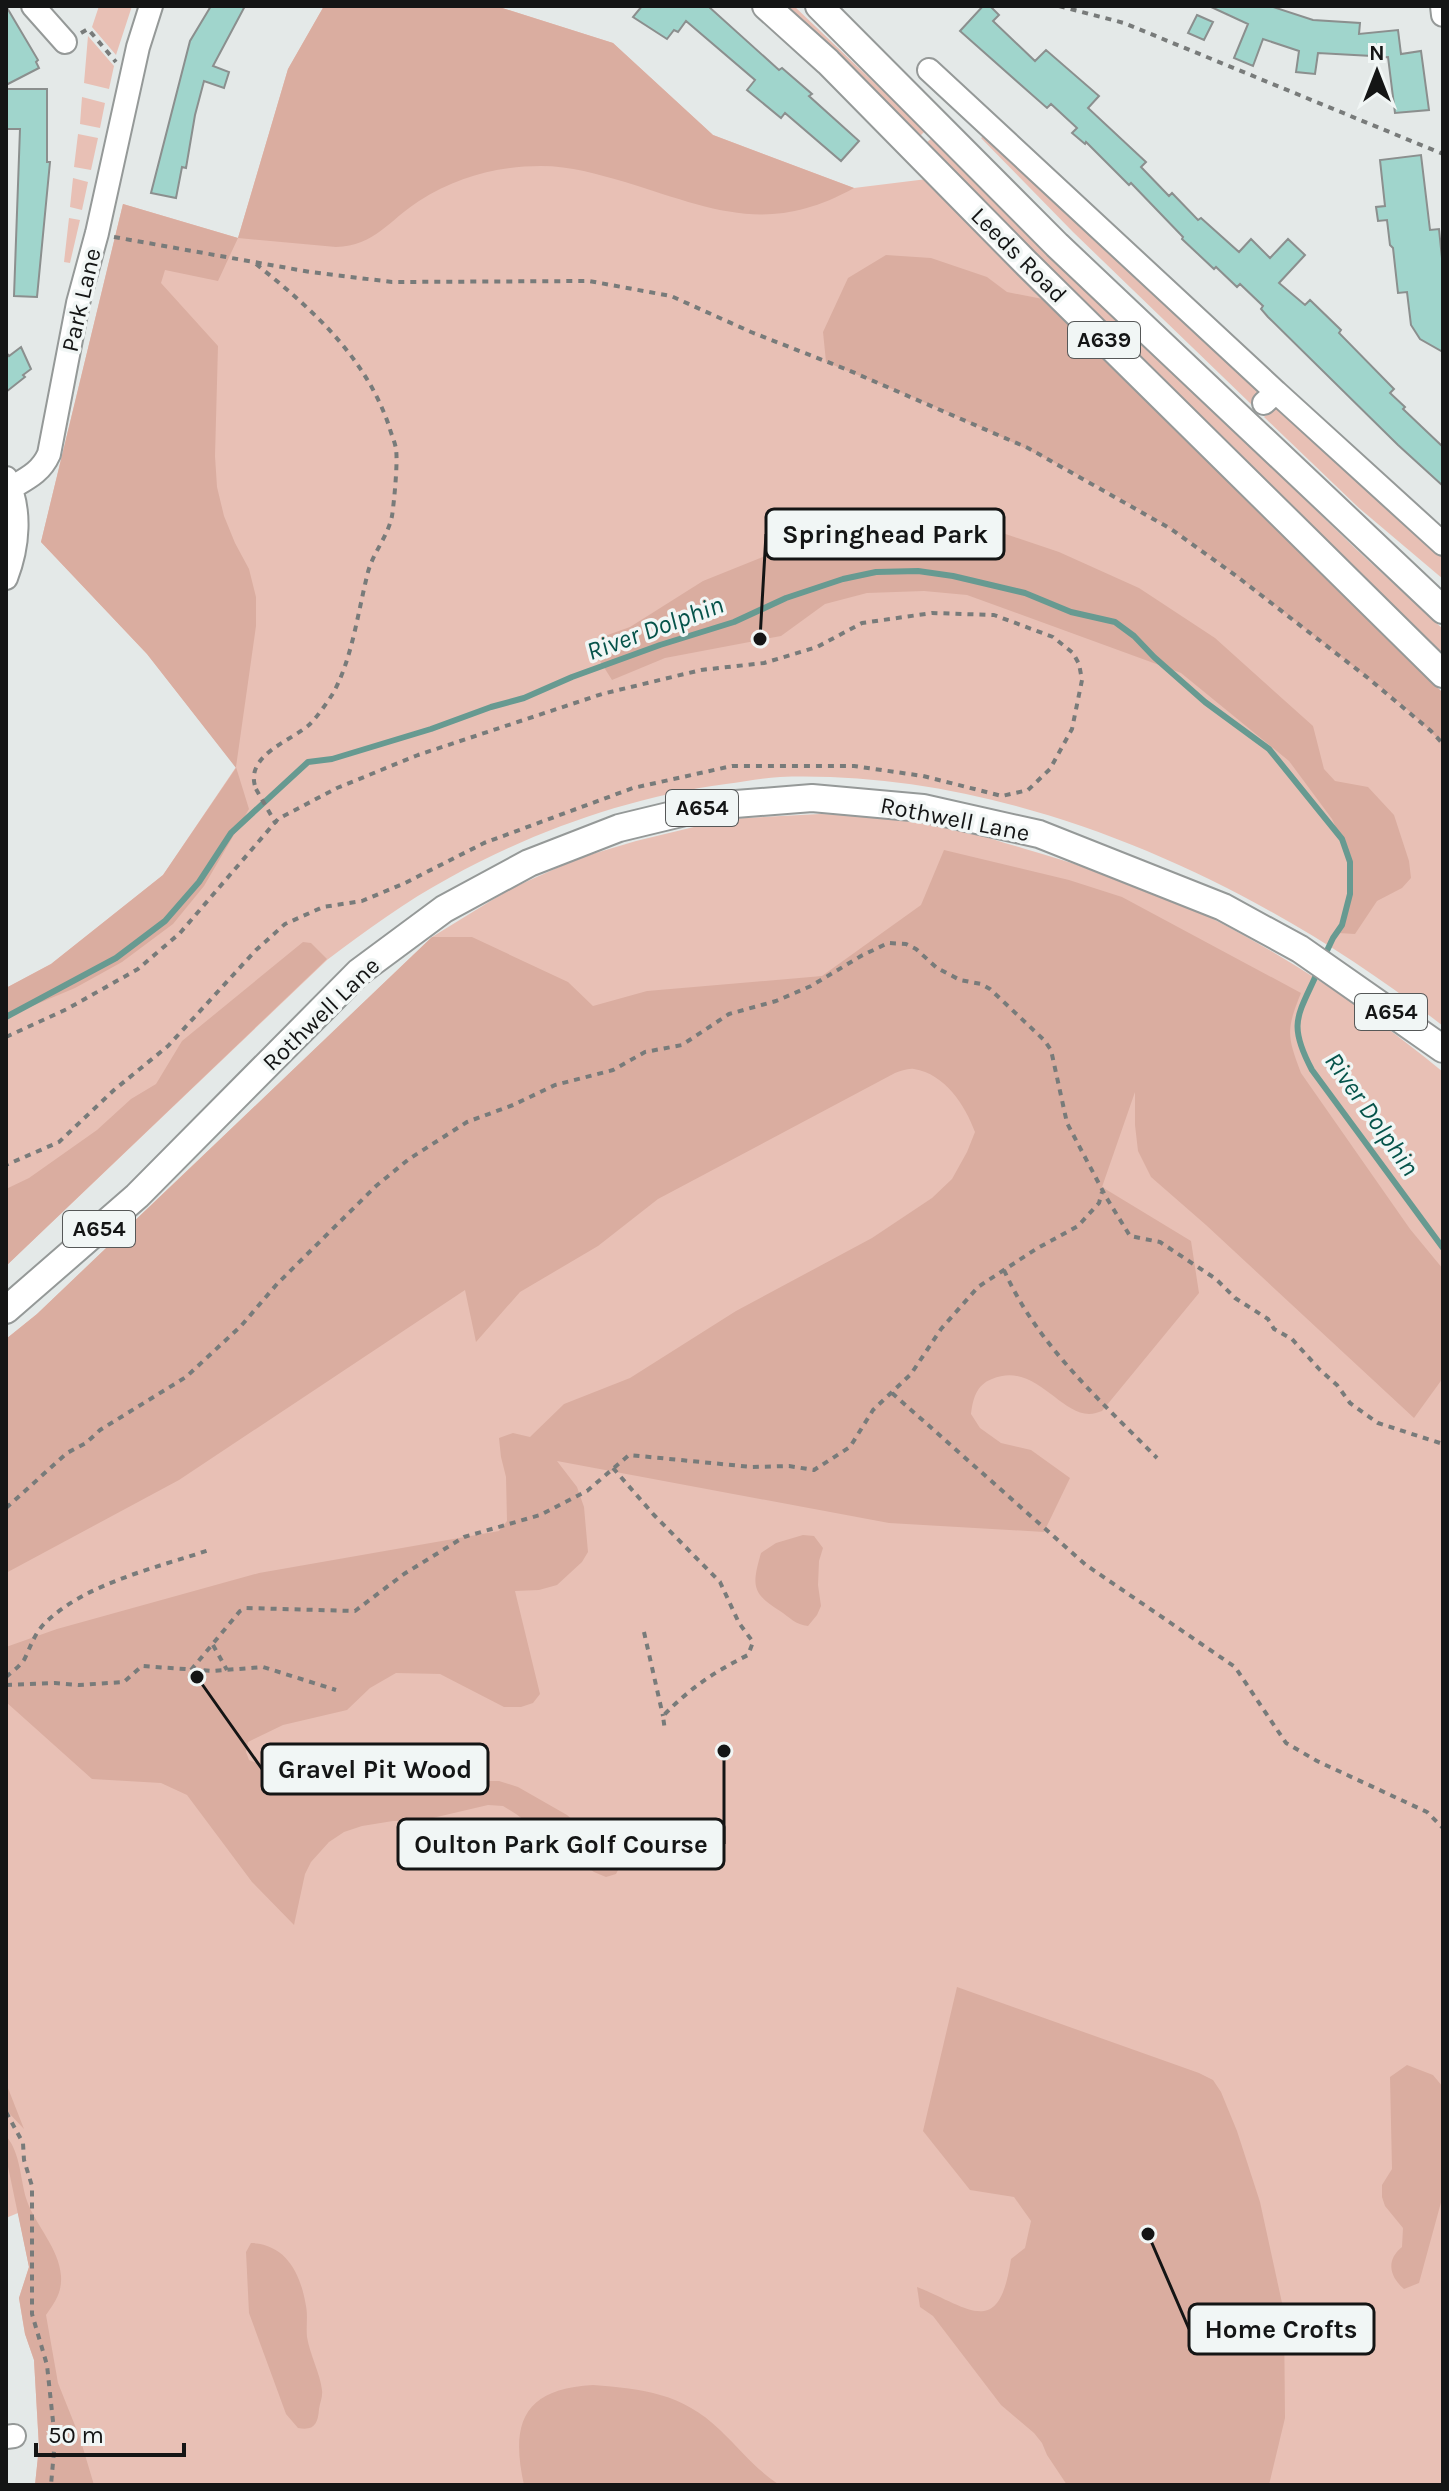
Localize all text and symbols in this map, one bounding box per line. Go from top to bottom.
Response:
north arrow [1337,32,1417,112]
text: N [1369,40,1385,66]
street label: Leeds Road [965,201,1073,309]
street label: Park Lane [55,245,107,355]
road number: A639 [1068,322,1140,358]
callout: Springhead Park [766,509,1004,559]
text: Springhead Park [782,519,988,550]
water label: River Dolphin [582,589,728,667]
road number: A654 [666,790,738,826]
street label: Rothwell Lane [878,791,1032,847]
street label: Rothwell Lane [257,951,385,1077]
road number: A654 [1355,994,1427,1030]
water label: River Dolphin [1318,1046,1426,1182]
road number: A654 [63,1211,135,1247]
callout: Gravel Pit Wood [262,1744,488,1794]
text: Gravel Pit Wood [278,1754,472,1785]
callout: Oulton Park Golf Course [398,1819,724,1869]
text: Oulton Park Golf Course [414,1829,708,1860]
callout: Home Crofts [1189,2304,1374,2354]
text: Home Crofts [1204,2314,1358,2345]
scale bar [36,2407,184,2457]
text: 50 m [48,2421,104,2449]

